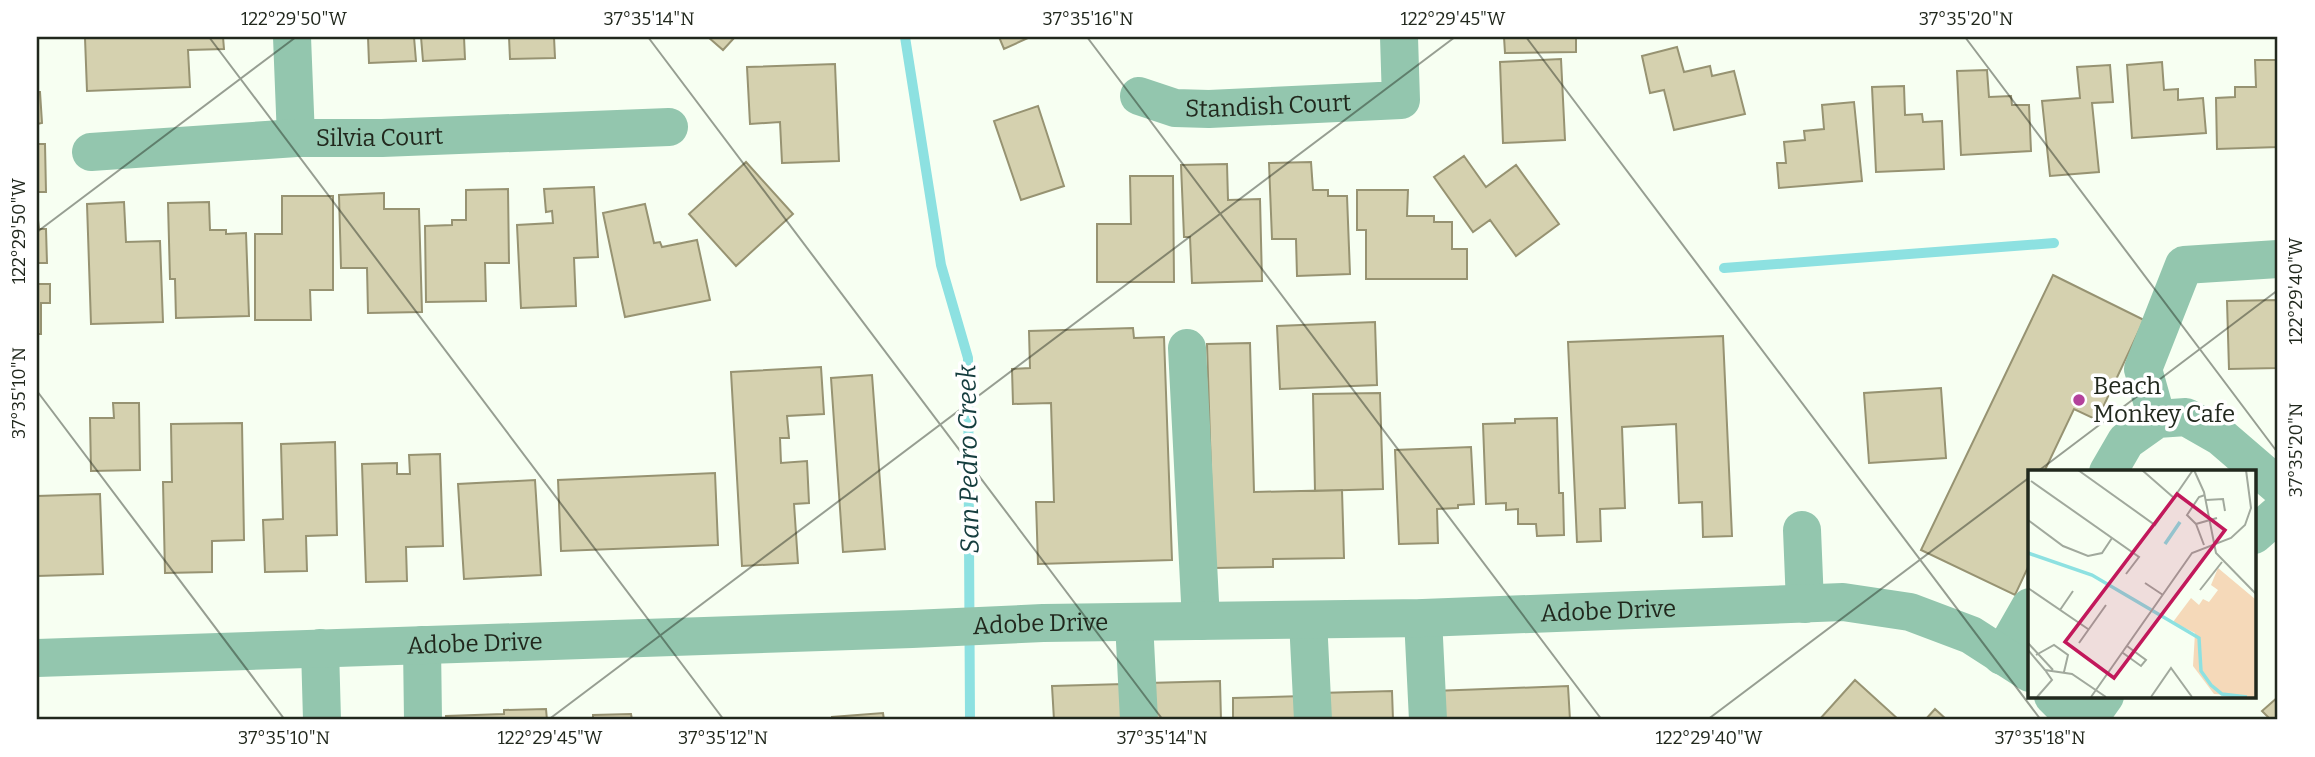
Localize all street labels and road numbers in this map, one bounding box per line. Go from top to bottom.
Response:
street label: Standish Court [1184,88,1352,123]
street label: Silvia Court [316,122,444,152]
street label: Adobe Drive [1540,594,1677,628]
street label: Adobe Drive [972,608,1108,640]
street label: Adobe Drive [407,627,543,660]

